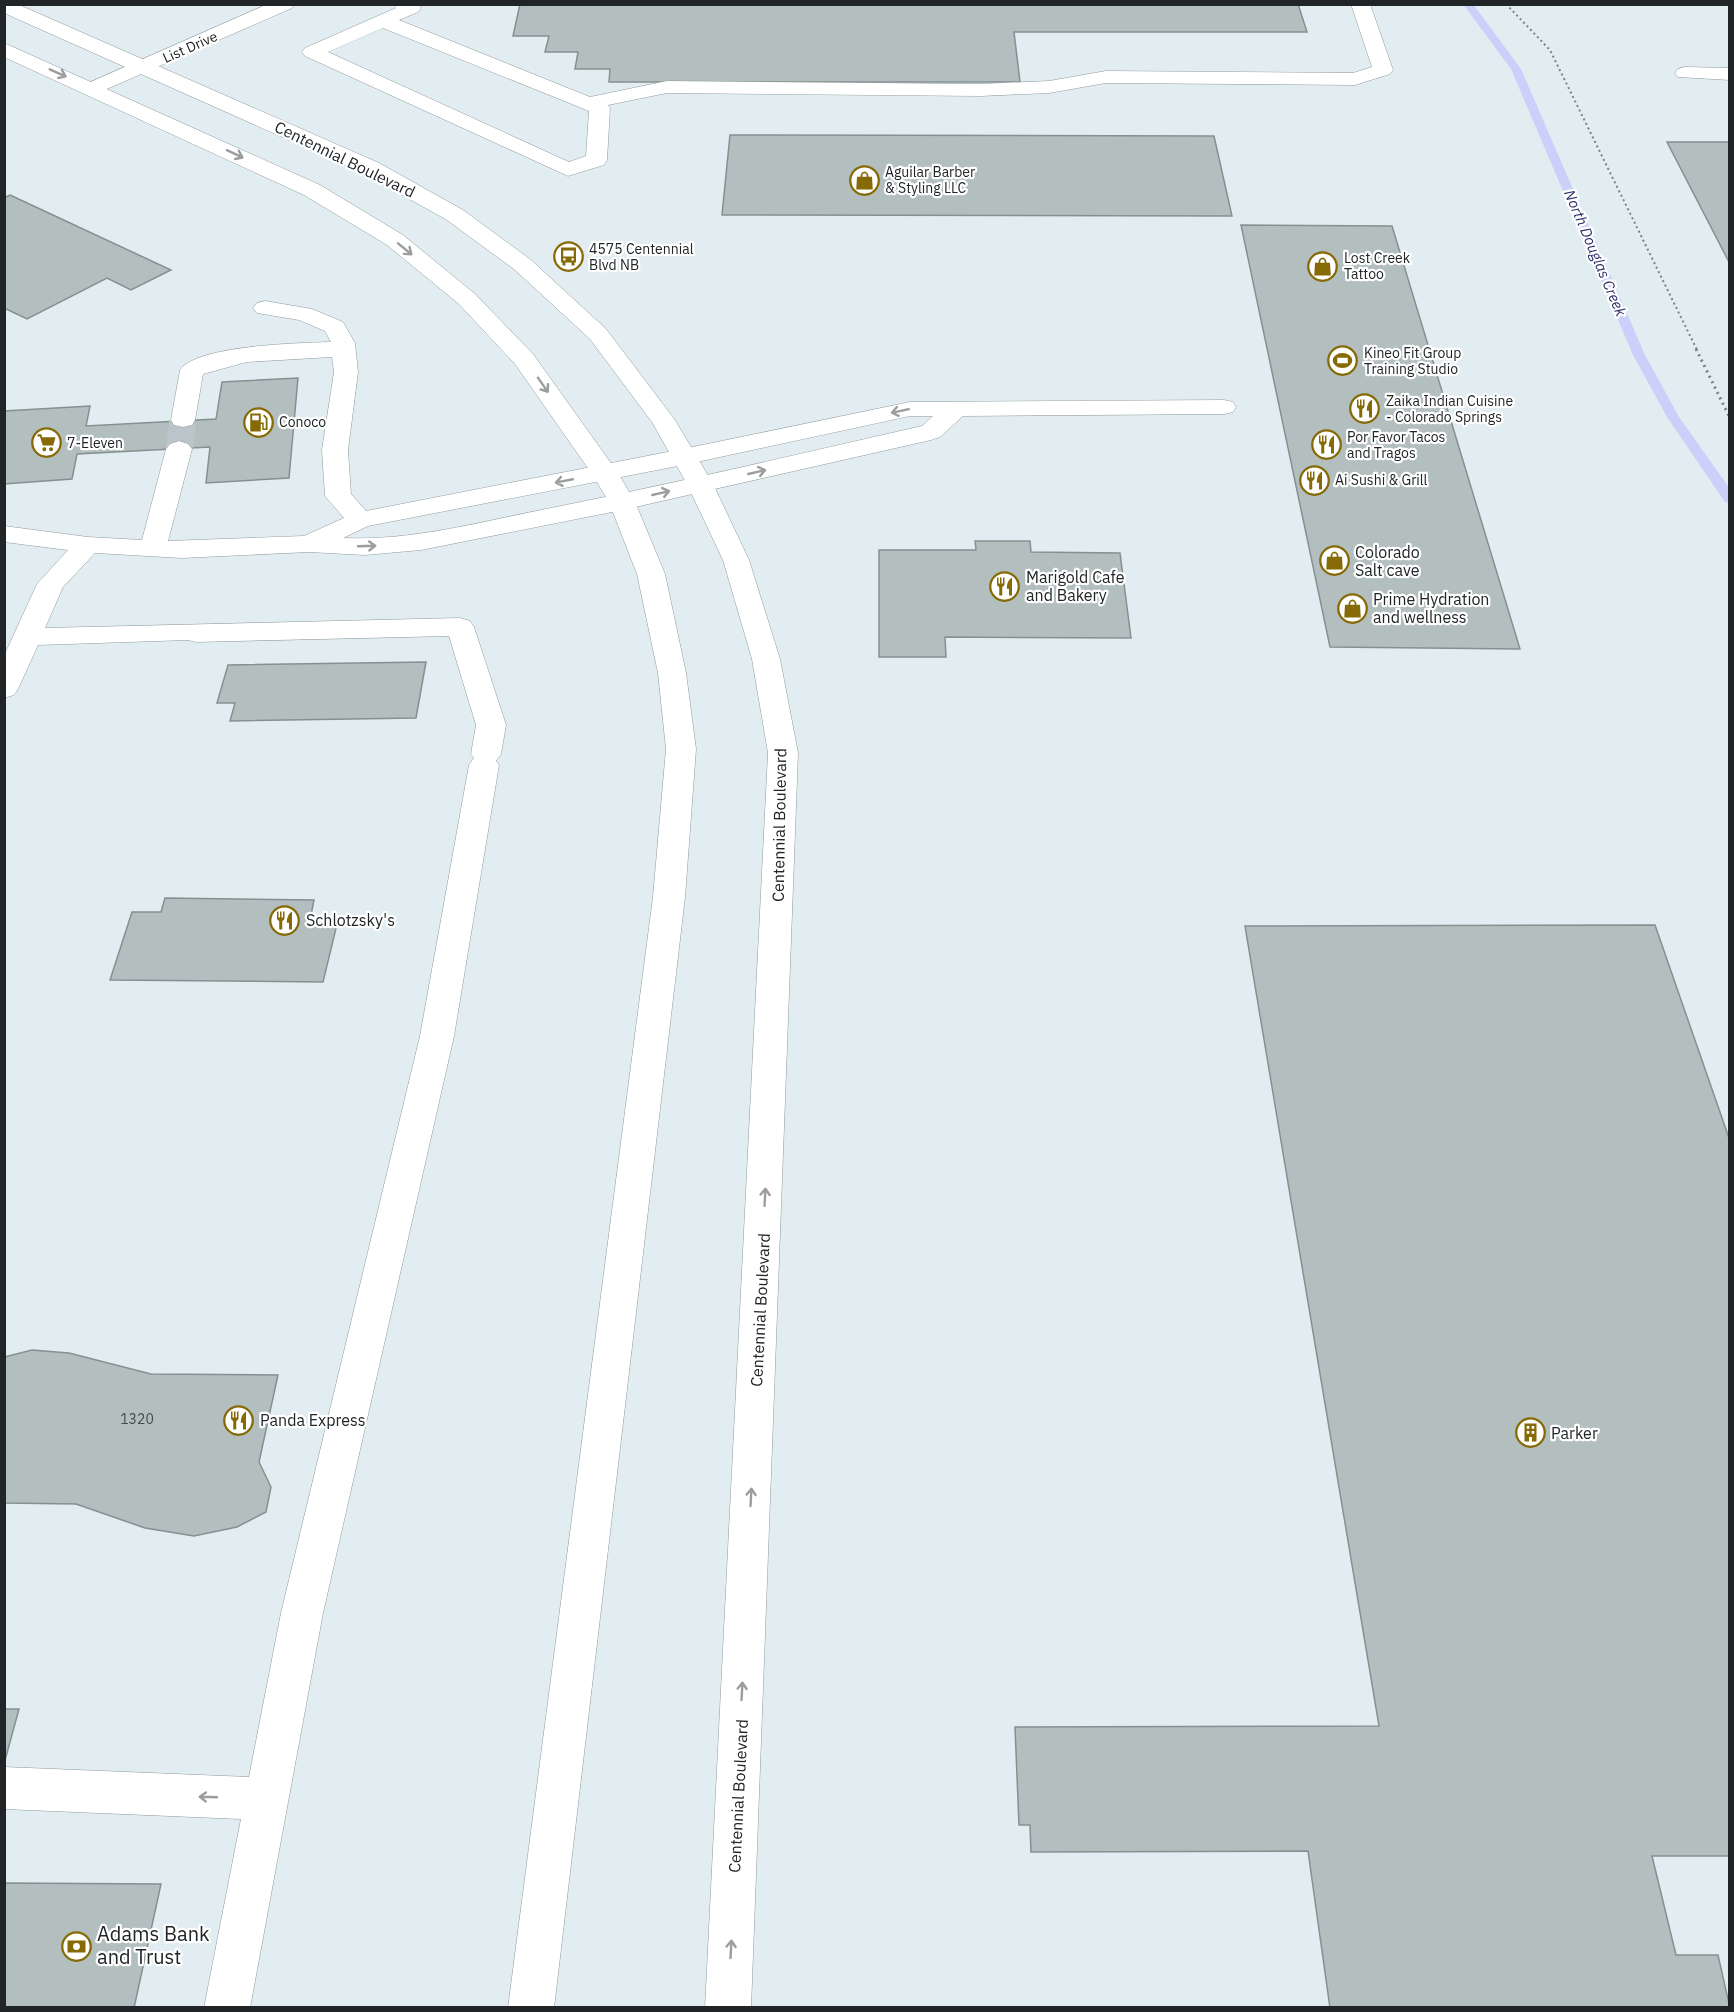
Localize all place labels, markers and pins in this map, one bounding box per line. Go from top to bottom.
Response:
place label: Aguilar Barber & Styling LLC [885,163,975,197]
shop icon: Aguilar Barber & Styling LLC [848,164,880,196]
place label: 4575 Centennial Blvd NB [589,240,694,274]
bus stop icon: 4575 Centennial Blvd NB [552,241,584,273]
place label: Lost Creek Tattoo [1344,249,1411,283]
shop icon: Lost Creek Tattoo [1307,250,1339,282]
place label: Kineo Fit Group Training Studio [1364,344,1461,378]
sports icon: Kineo Fit Group Training Studio [1327,345,1359,377]
place label: Zaika Indian Cuisine - Colorado Springs [1386,392,1514,426]
restaurant icon: Zaika Indian Cuisine - Colorado Springs [1349,393,1381,425]
fuel station icon: Conoco [242,406,274,438]
place label: Conoco [279,413,326,431]
supermarket icon: 7-Eleven [30,427,62,459]
place label: Por Favor Tacos and Tragos [1347,428,1445,462]
restaurant icon: Por Favor Tacos and Tragos [1310,429,1342,461]
place label: 7-Eleven [67,434,123,452]
restaurant icon: Ai Sushi & Grill [1298,464,1330,496]
place label: Ai Sushi & Grill [1335,471,1428,489]
place label: Colorado Salt cave [1355,542,1420,580]
shop icon: Colorado Salt cave [1318,545,1350,577]
place label: Marigold Cafe and Bakery [1026,567,1125,605]
restaurant icon: Marigold Cafe and Bakery [989,570,1021,602]
place label: Prime Hydration and wellness [1373,589,1489,627]
shop icon: Prime Hydration and wellness [1336,592,1368,624]
restaurant icon: Schlotzsky's [269,904,301,936]
place label: Schlotzsky's [306,910,395,930]
restaurant icon: Panda Express [223,1404,255,1436]
place label: Panda Express [260,1410,366,1430]
building icon: Parker [1514,1417,1546,1449]
place label: Parker [1551,1423,1598,1443]
place label: Adams Bank and Trust [97,1920,210,1970]
bank icon: Adams Bank and Trust [60,1930,92,1962]

